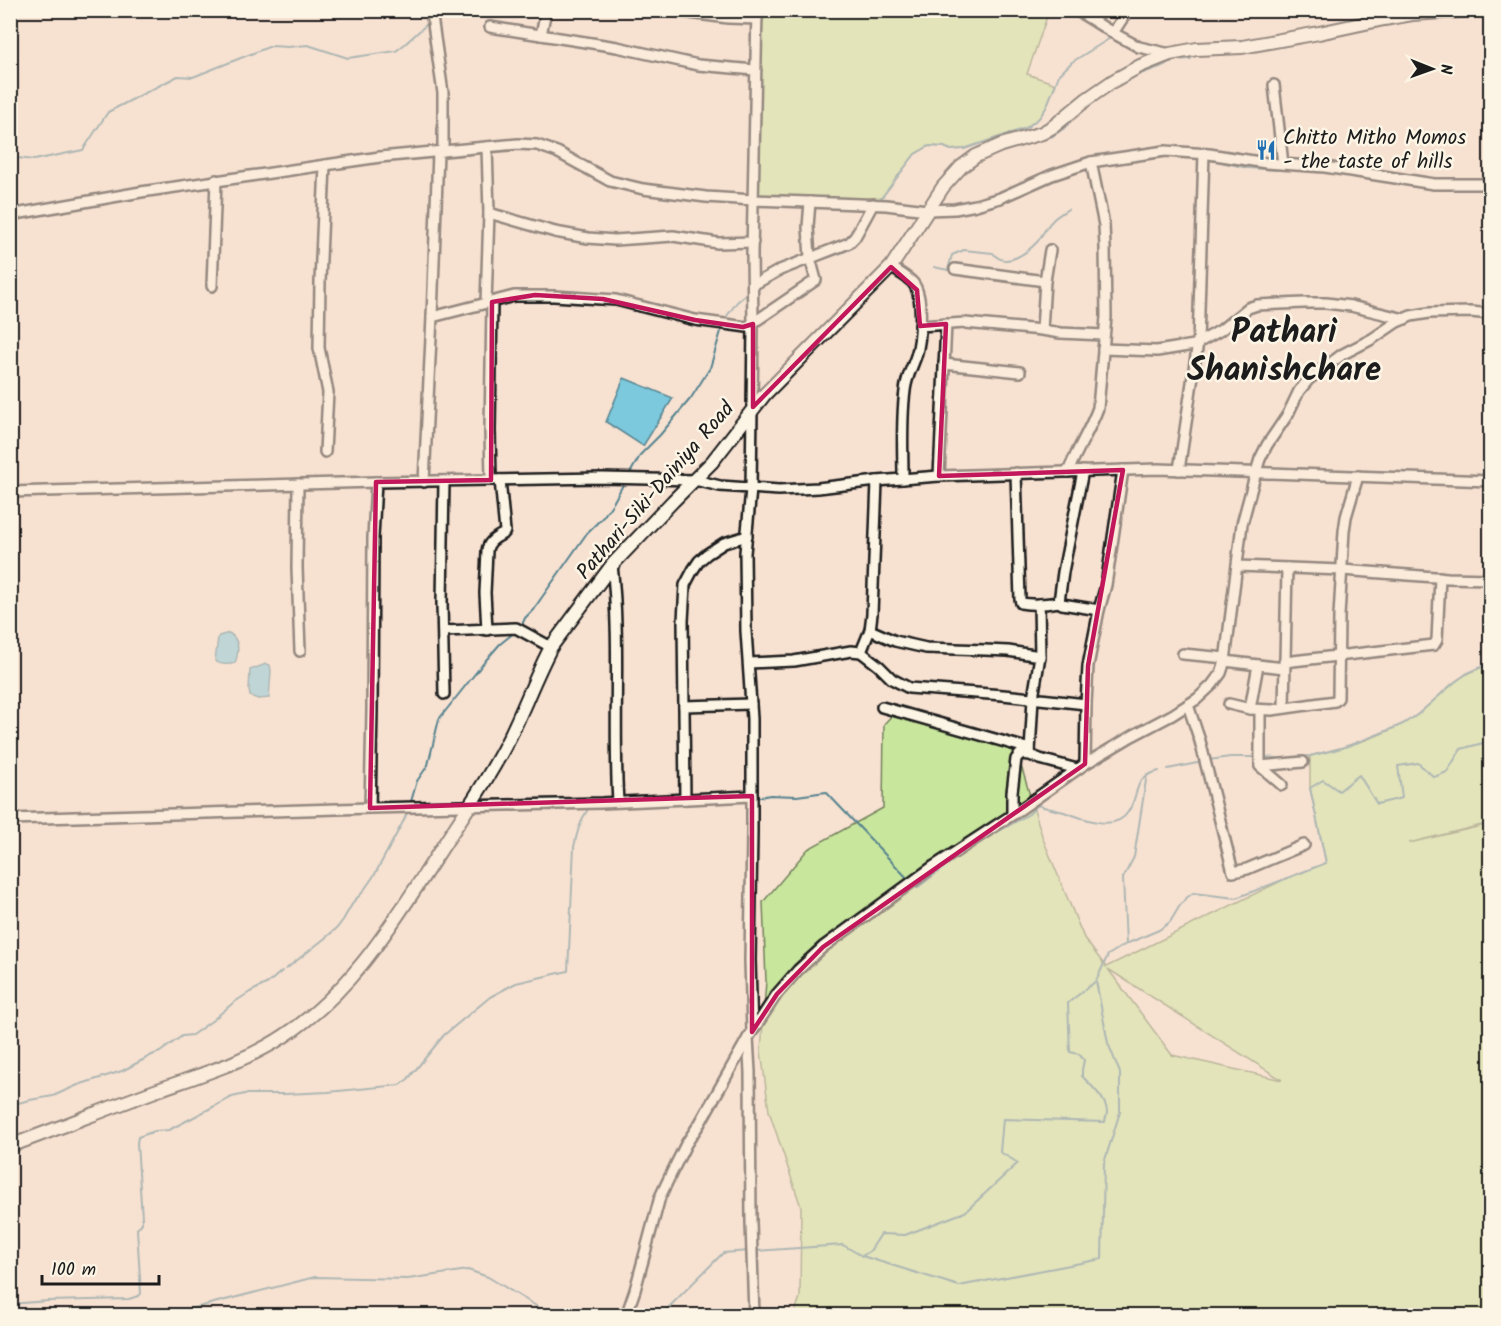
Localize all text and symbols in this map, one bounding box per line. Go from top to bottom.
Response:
north arrow [1402,39,1462,99]
text: N [1433,64,1458,75]
place label: Chitto Mitho Momos - the taste of hills [1283,122,1466,179]
restaurant icon: Chitto Mitho Momos - the taste of hills [1254,138,1278,162]
district label: Pathari Shanishchare [1187,307,1381,398]
street label: Pathari-Siki-Dainiya Road [569,394,743,588]
scale bar [42,1248,159,1286]
text: 100 m [51,1256,96,1285]

